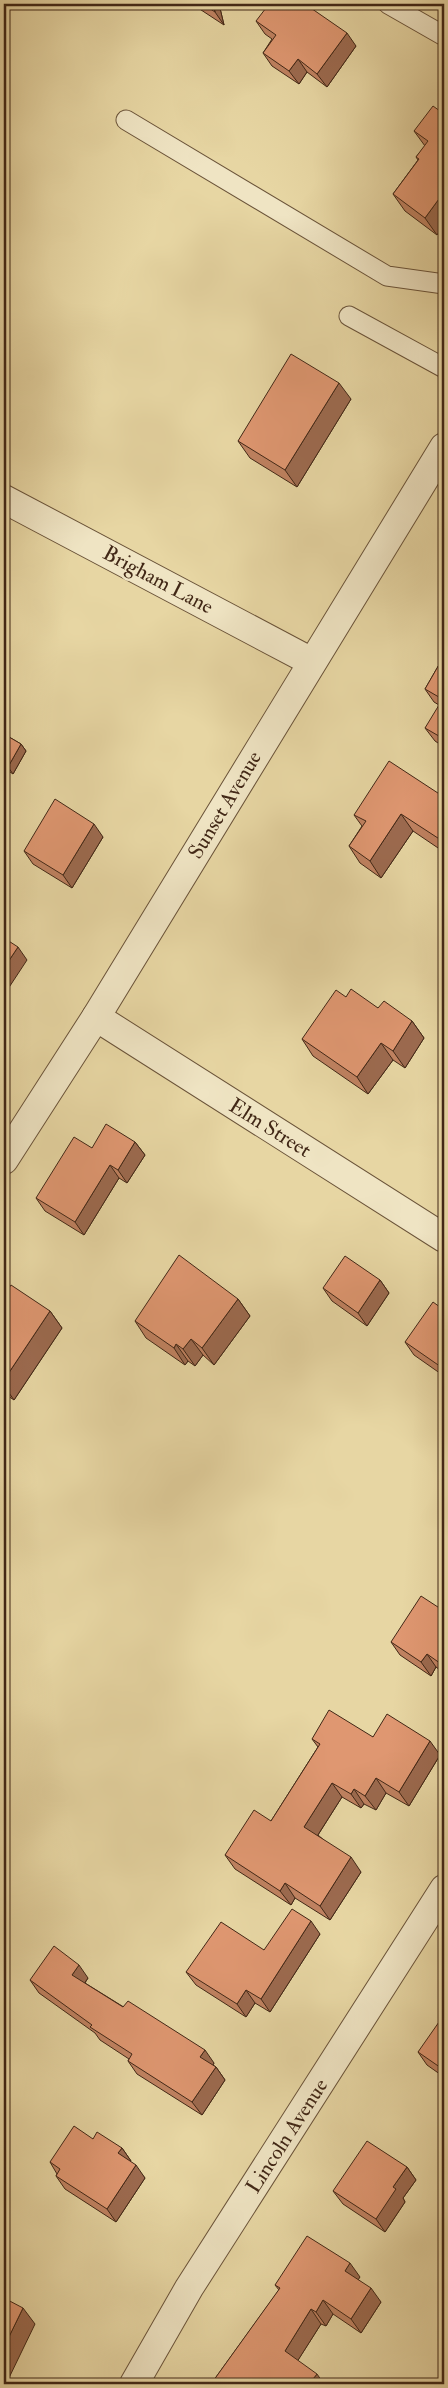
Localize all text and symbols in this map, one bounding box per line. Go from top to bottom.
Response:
street label: Brigham Lane [98,540,218,620]
street label: Sunset Avenue [182,746,268,864]
street label: Elm Street [224,1092,316,1164]
street label: Lincoln Avenue [240,2073,334,2198]

